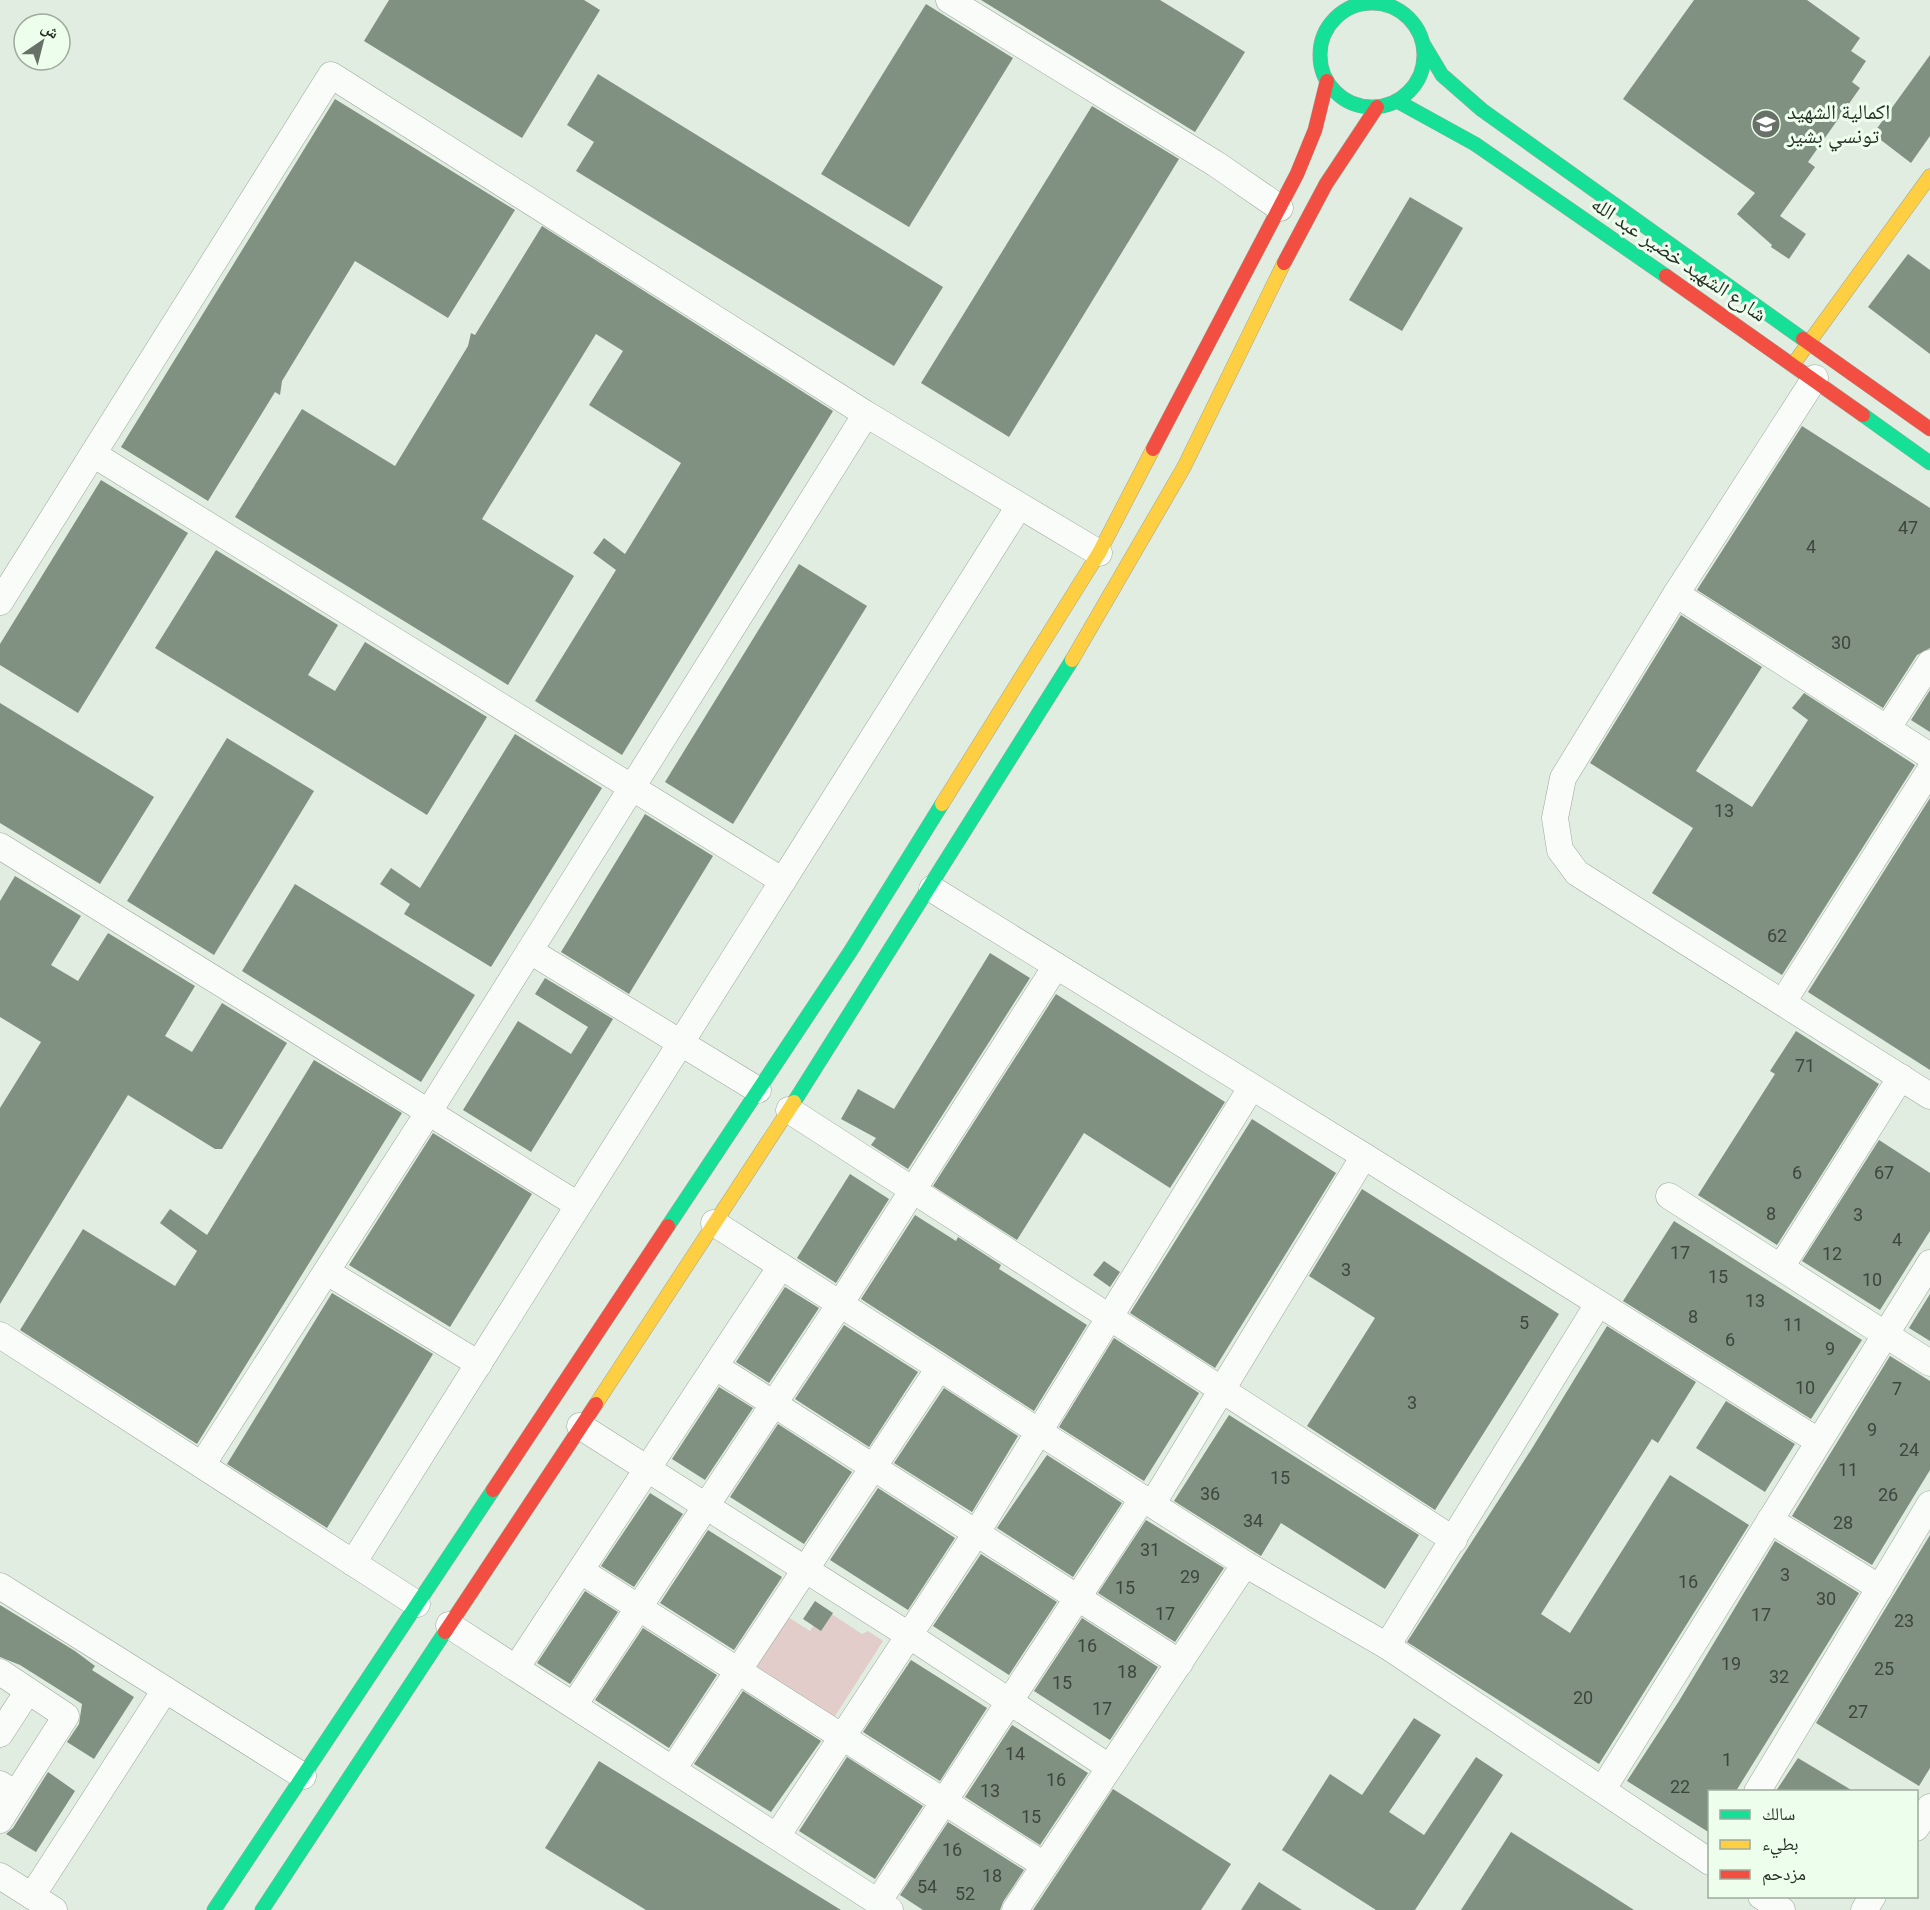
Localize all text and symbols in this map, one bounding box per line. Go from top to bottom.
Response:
north arrow [12,12,72,72]
text: ش [38,17,63,43]
place label: اكمالية الشهيد تونسي بشير [1786,100,1890,152]
school or university icon: اكمالية الشهيد تونسي بشير [1750,108,1782,140]
street label: شارع الشهيد خضير عبد الله [1586,191,1771,327]
house number: 47 [1898,517,1918,538]
house number: 4 [1806,536,1816,557]
house number: 30 [1831,632,1851,653]
house number: 13 [1714,800,1734,821]
house number: 62 [1767,925,1787,946]
house number: 71 [1795,1055,1815,1076]
house number: 6 [1792,1162,1802,1183]
house number: 67 [1874,1162,1894,1183]
house number: 8 [1766,1203,1776,1224]
house number: 3 [1853,1204,1863,1225]
house number: 4 [1892,1229,1902,1250]
house number: 17 [1670,1242,1690,1263]
house number: 12 [1822,1243,1842,1264]
house number: 3 [1341,1259,1351,1280]
house number: 15 [1708,1266,1728,1287]
house number: 10 [1862,1269,1882,1290]
house number: 13 [1745,1290,1765,1311]
house number: 8 [1688,1306,1698,1327]
house number: 5 [1519,1312,1529,1333]
house number: 11 [1783,1314,1803,1335]
house number: 6 [1725,1329,1735,1350]
house number: 9 [1825,1338,1835,1359]
house number: 10 [1795,1377,1815,1398]
house number: 7 [1892,1378,1902,1399]
house number: 3 [1407,1392,1417,1413]
house number: 9 [1867,1419,1877,1440]
house number: 24 [1899,1439,1919,1460]
house number: 11 [1838,1459,1858,1480]
house number: 15 [1270,1467,1290,1488]
house number: 36 [1200,1483,1220,1504]
house number: 26 [1878,1484,1898,1505]
house number: 34 [1243,1510,1263,1531]
house number: 28 [1833,1512,1853,1533]
house number: 31 [1140,1539,1160,1560]
house number: 3 [1780,1564,1790,1585]
house number: 29 [1180,1566,1200,1587]
house number: 16 [1678,1571,1698,1592]
house number: 15 [1115,1577,1135,1598]
house number: 30 [1816,1588,1836,1609]
house number: 17 [1155,1603,1175,1624]
house number: 17 [1751,1604,1771,1625]
house number: 23 [1894,1610,1914,1631]
house number: 16 [1077,1635,1097,1656]
house number: 19 [1721,1653,1741,1674]
house number: 25 [1874,1658,1894,1679]
house number: 18 [1117,1661,1137,1682]
house number: 32 [1769,1666,1789,1687]
house number: 15 [1052,1672,1072,1693]
house number: 20 [1573,1687,1593,1708]
house number: 17 [1092,1698,1112,1719]
house number: 27 [1848,1701,1868,1722]
house number: 14 [1005,1743,1025,1764]
house number: 1 [1722,1749,1732,1770]
house number: 16 [1046,1769,1066,1790]
house number: 22 [1670,1776,1690,1797]
house number: 13 [980,1780,1000,1801]
legend [1708,1790,1918,1898]
text: سالك [1762,1803,1795,1824]
house number: 15 [1021,1806,1041,1827]
text: بطيء [1762,1833,1799,1859]
house number: 16 [942,1839,962,1860]
text: مزدحم [1762,1863,1806,1886]
house number: 18 [982,1865,1002,1886]
house number: 54 [917,1876,937,1897]
house number: 52 [955,1883,975,1904]

